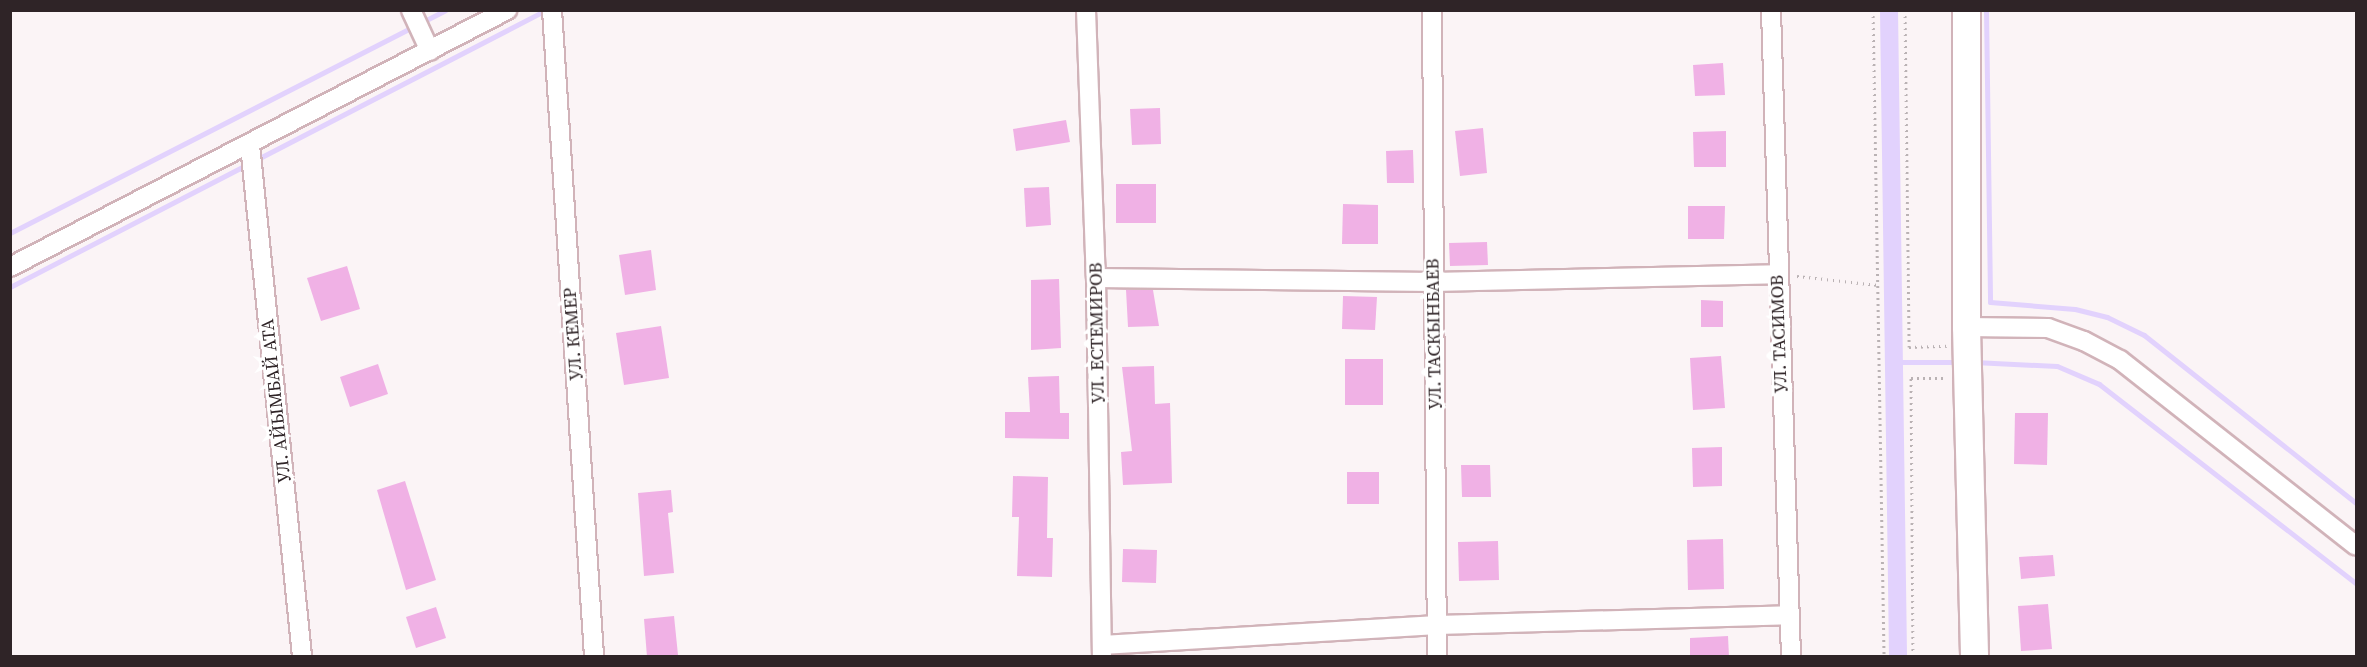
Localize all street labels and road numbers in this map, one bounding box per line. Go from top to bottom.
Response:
street label: УЛ. ТАСКЫНБАЕВ [1422,258,1446,410]
street label: УЛ. ЕСТЕМИРОВ [1085,262,1109,404]
street label: УЛ. ТАСИМОВ [1766,274,1792,394]
street label: УЛ. КЕМЕР [559,287,587,381]
street label: УЛ. АЙЫМБАЙ АТА [257,318,295,484]

